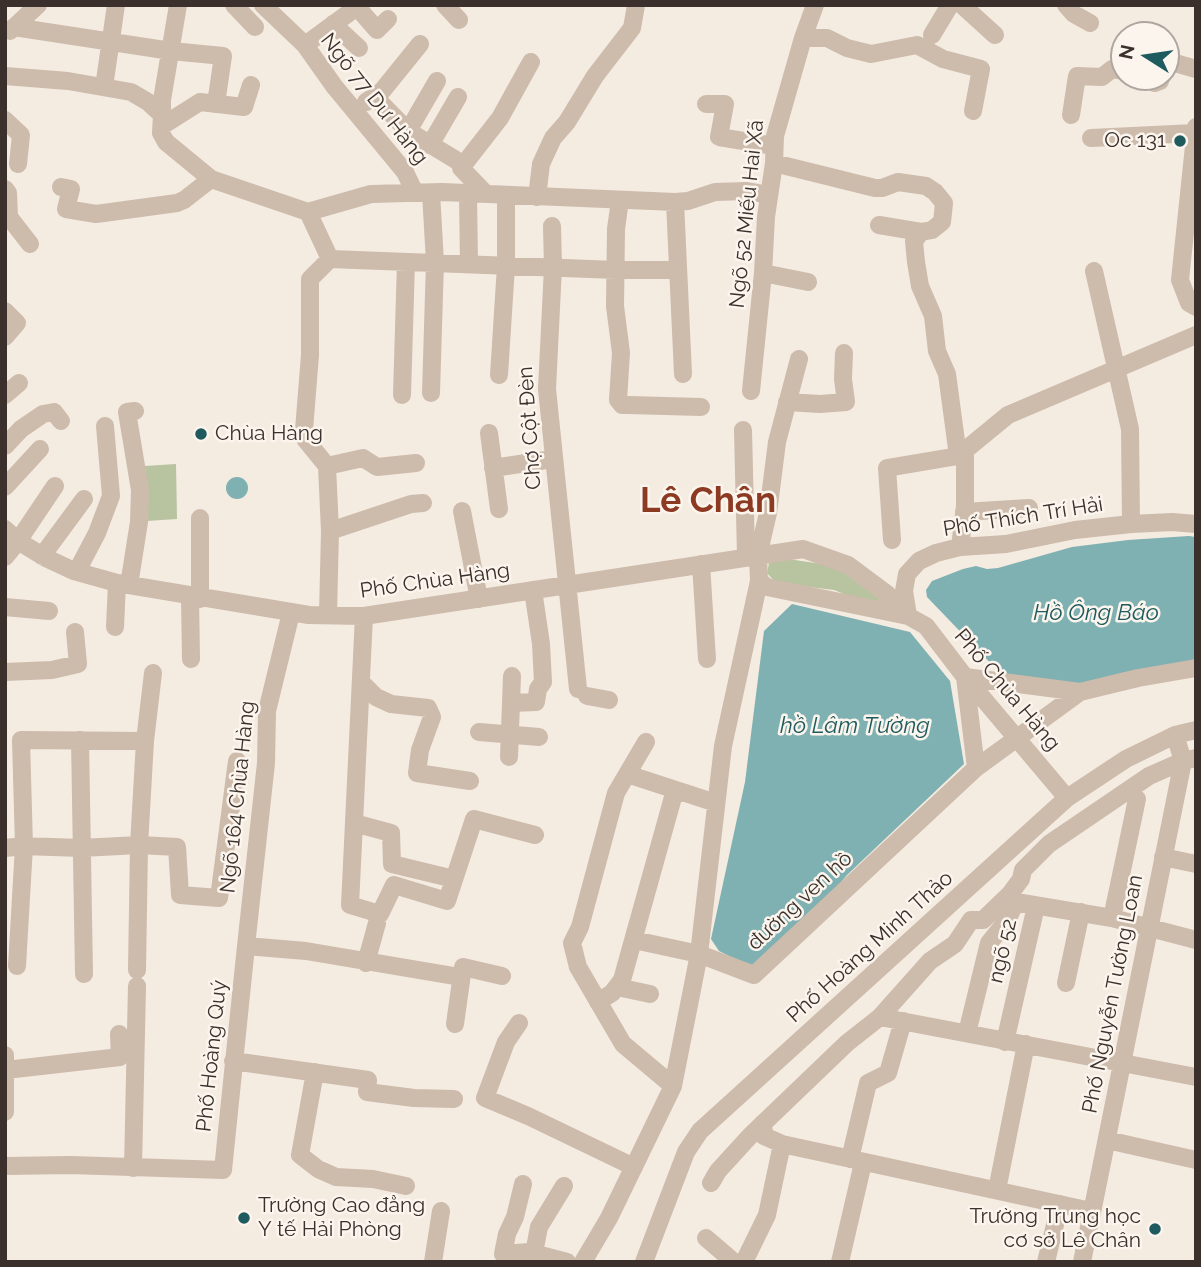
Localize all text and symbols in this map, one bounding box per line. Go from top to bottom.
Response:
north arrow [1110,21,1180,91]
street label: Ngõ 77 Dư Hàng [315,28,433,170]
text: N [1114,43,1139,61]
street label: Ngõ 52 Miếu Hai Xã [725,119,769,309]
place label: Oc 131 [1104,128,1166,154]
marker: Oc 131 [1172,133,1188,149]
street label: Chợ Cột Đèn [513,366,547,490]
place label: Chùa Hàng [215,421,323,447]
marker: Chùa Hàng [193,426,209,442]
district label: Lê Chân [640,480,776,522]
street label: Phố Thích Trí Hải [941,492,1105,542]
street label: Phố Chùa Hàng [358,558,512,604]
water label: Hồ Ông Báo [1033,599,1159,627]
street label: Phố Chùa Hàng [949,624,1065,756]
street label: Ngõ 164 Chùa Hàng [215,700,261,894]
water label: hồ Lâm Tường [780,712,930,740]
street label: đường ven hồ [742,846,858,956]
street label: Phố Hoàng Minh Thảo [782,866,958,1028]
street label: Phố Nguyễn Tường Loan [1077,873,1149,1115]
street label: ngõ 52 [983,916,1023,986]
street label: Phố Hoàng Quý [191,979,233,1133]
place label: Trường Cao đẳng Y tế Hải Phòng [258,1193,425,1243]
place label: Trường Trung học cơ sở Lê Chân [970,1204,1141,1254]
marker: Trường Cao đẳng Y tế Hải Phòng [236,1210,252,1226]
marker: Trường Trung học cơ sở Lê Chân [1147,1221,1163,1237]

